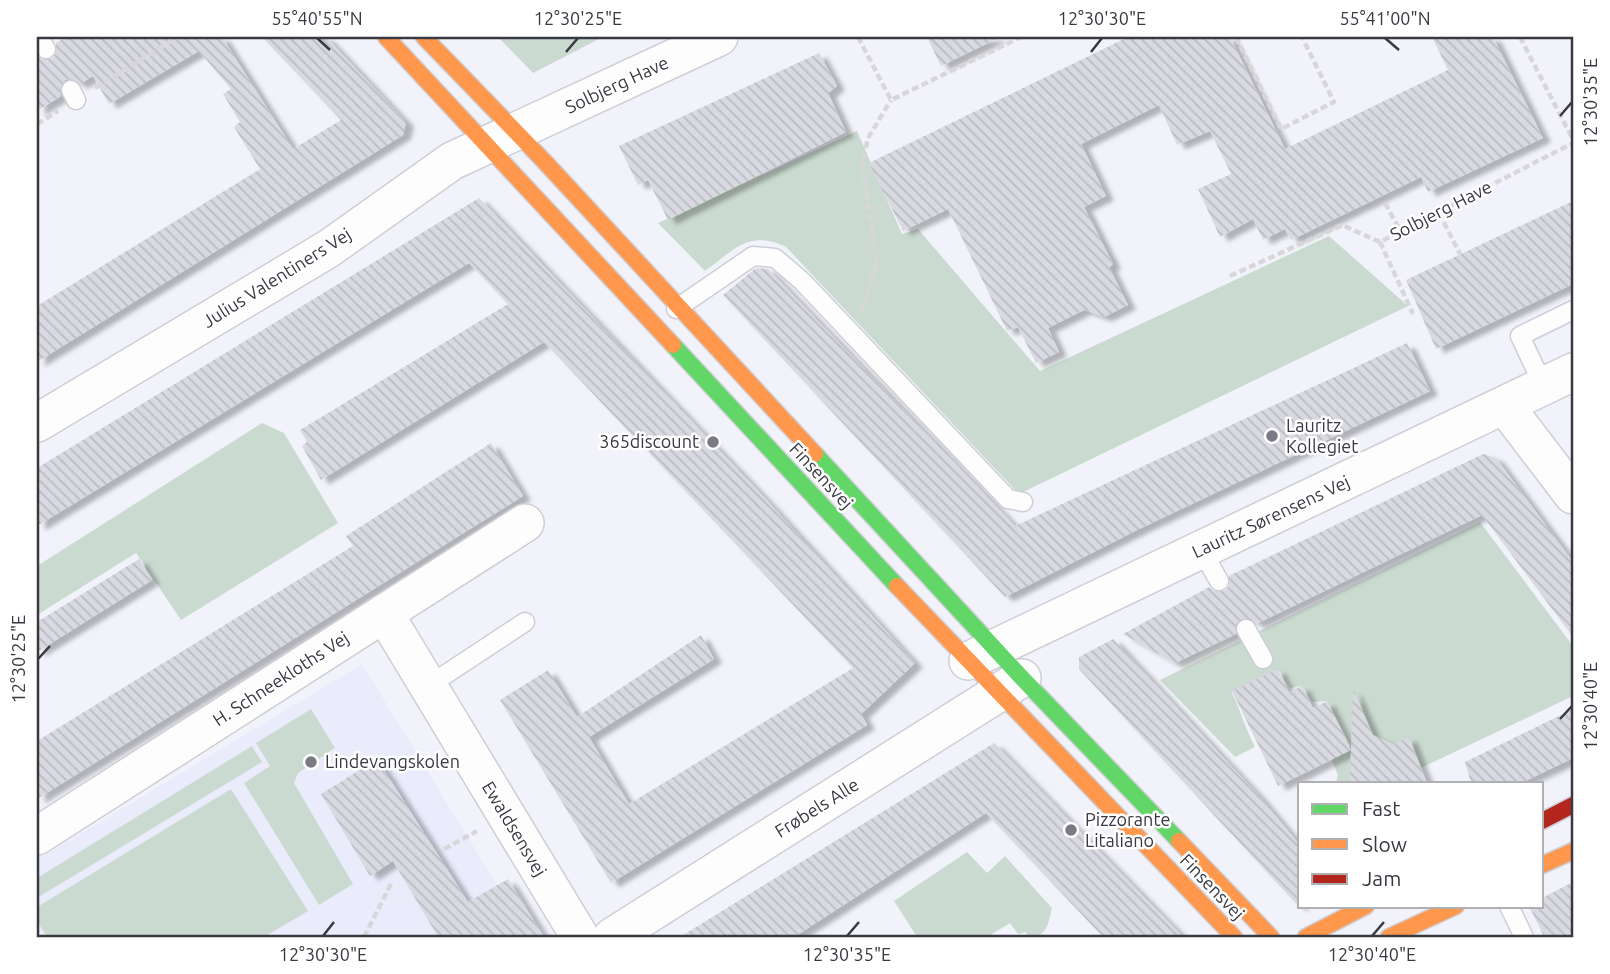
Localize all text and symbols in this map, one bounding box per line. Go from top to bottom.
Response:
text: 55°40'55"N [271,8,363,28]
text: 12°30'25"E [534,8,622,28]
text: 12°30'30"E [1058,8,1146,28]
text: 55°41'00"N [1339,8,1431,28]
street label: Solbjerg Have [562,52,671,117]
text: 12°30'35"E [1580,58,1600,146]
street label: Solbjerg Have [1386,176,1495,244]
street label: Julius Valentiners Vej [199,223,354,331]
place label: Lauritz Kollegiet [1286,415,1358,456]
marker: Lauritz Kollegiet [1264,428,1280,444]
place label: 365discount [599,431,699,451]
marker: 365discount [705,434,721,450]
street label: Finsensvej [786,438,857,512]
street label: Lauritz Sørensens Vej [1189,471,1352,561]
text: 12°30'25"E [8,615,28,703]
street label: H. Schneekloths Vej [209,627,352,730]
text: 12°30'40"E [1580,662,1600,750]
place label: Lindevangskolen [325,751,460,771]
marker: Lindevangskolen [303,754,319,770]
street label: Frøbels Alle [771,774,862,841]
street label: Ewaldsensvej [479,777,551,880]
legend [1298,782,1544,908]
text: Fast [1362,796,1400,820]
place label: Pizzorante Litaliano [1085,809,1170,850]
marker: Pizzorante Litaliano [1063,822,1079,838]
text: Slow [1362,832,1407,856]
street label: Finsensvej [1177,850,1249,923]
text: Jam [1362,866,1401,890]
text: 12°30'30"E [279,944,367,964]
text: 12°30'35"E [803,944,891,964]
text: 12°30'40"E [1328,944,1416,964]

